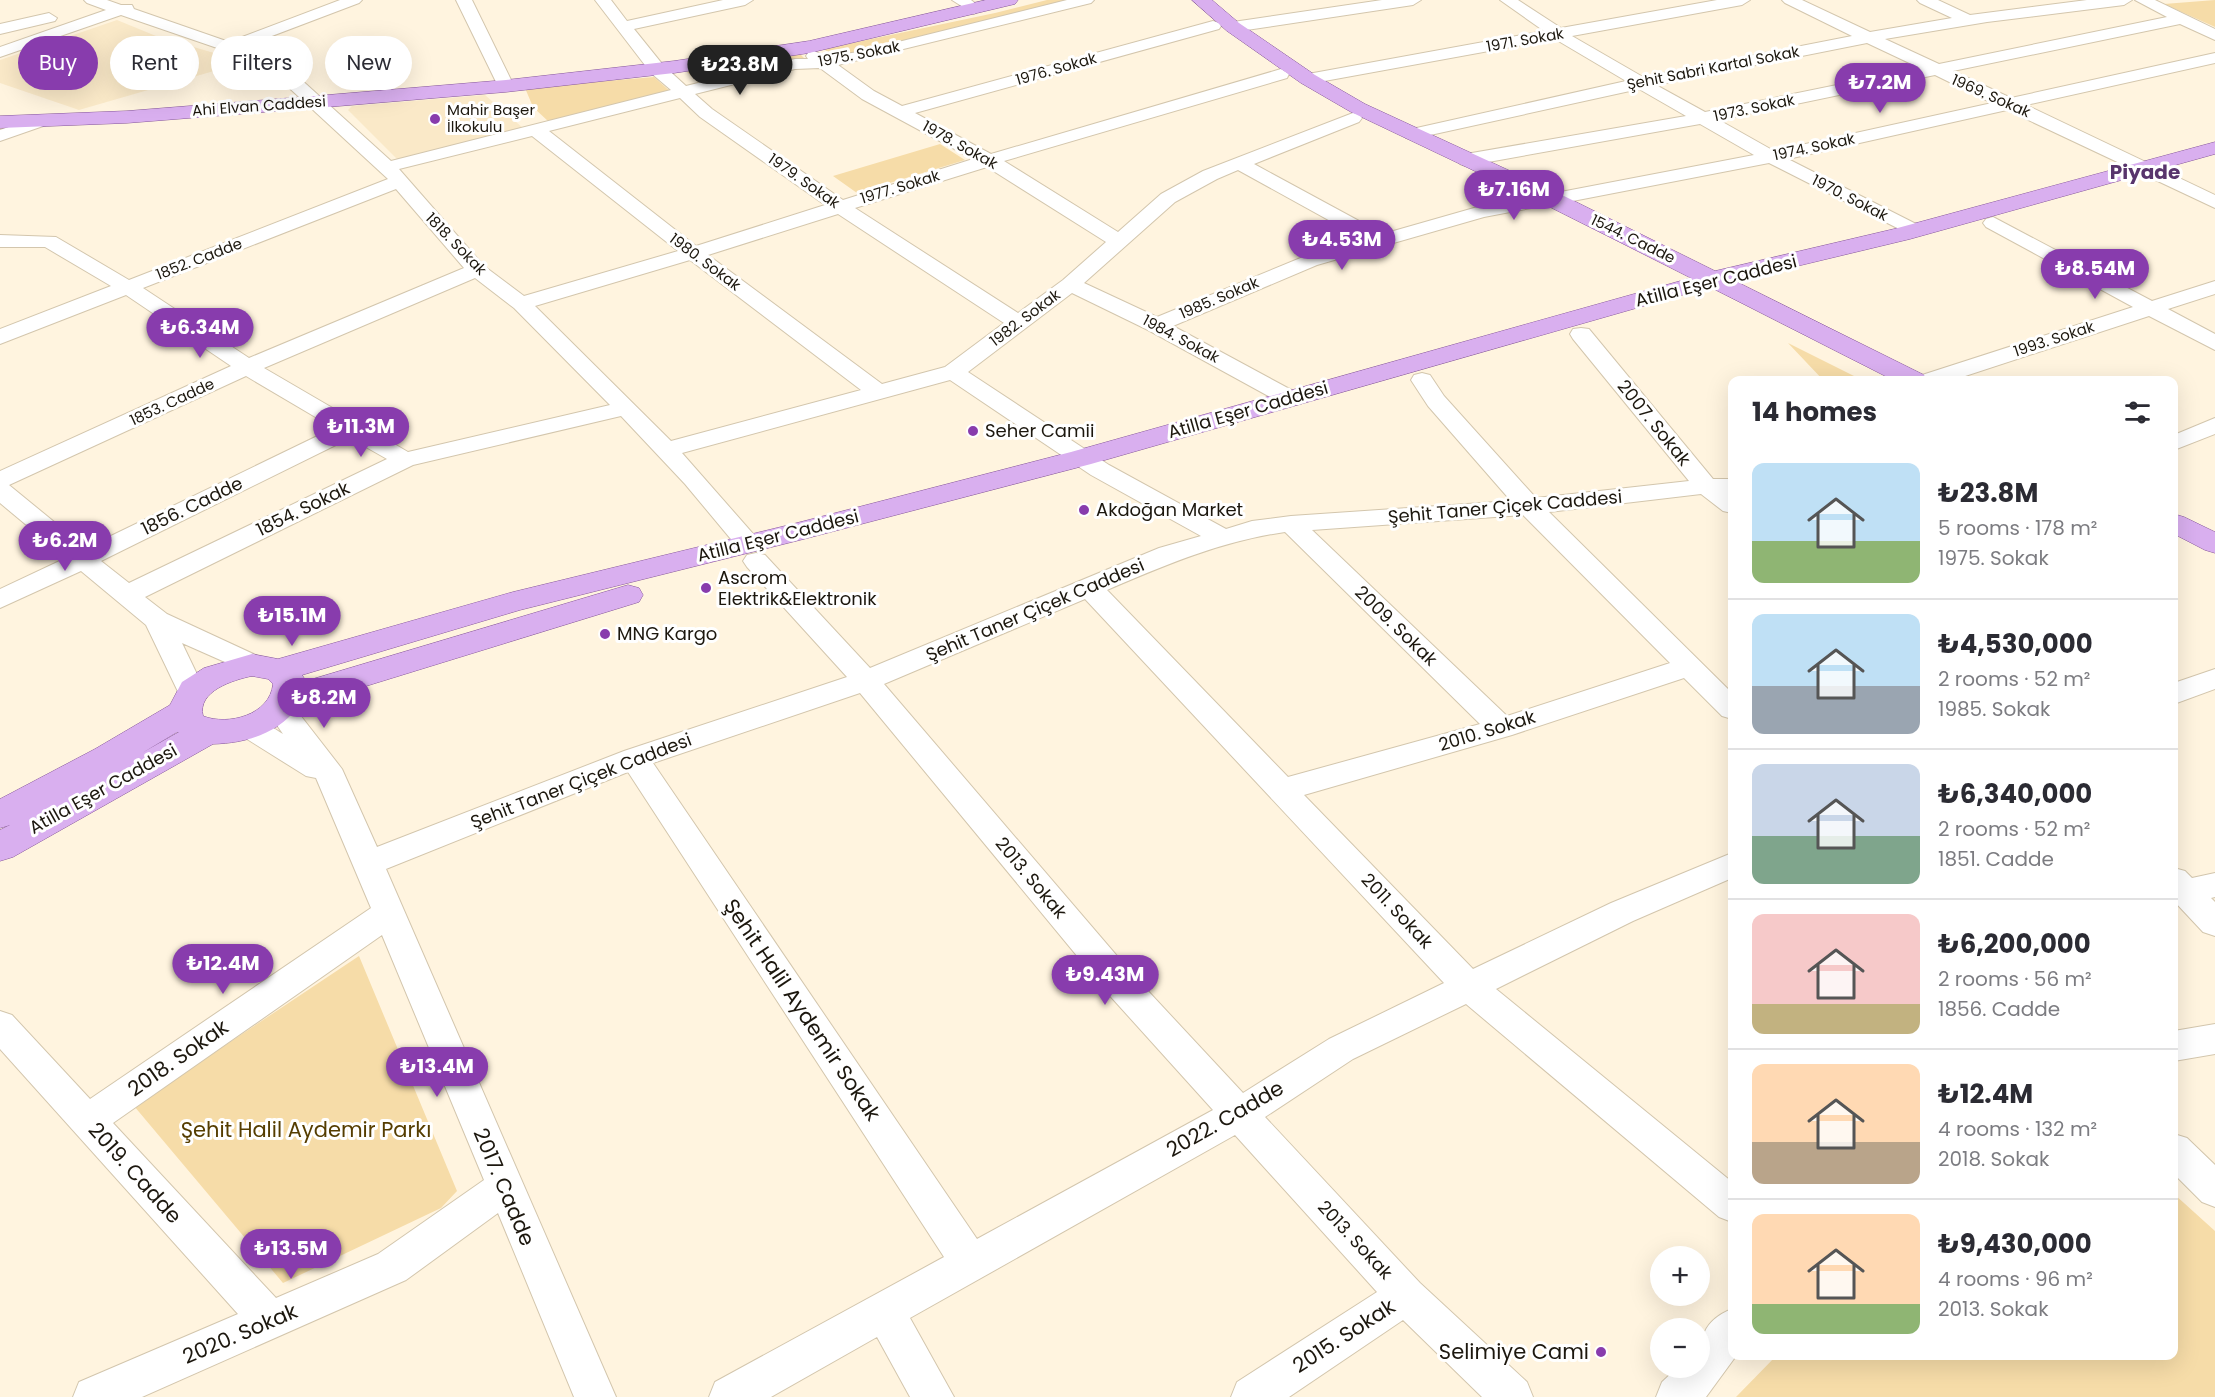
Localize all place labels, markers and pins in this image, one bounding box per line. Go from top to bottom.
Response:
pin: ₺23.8M [691,45,789,96]
pin: ₺7.2M [1838,63,1922,114]
place label: Mahir Başer İlkokulu [447,99,535,137]
marker: Mahir Başer İlkokulu [428,112,442,126]
pin: ₺7.16M [1465,170,1563,221]
pin: ₺4.53M [1293,220,1391,271]
pin: ₺8.54M [2046,249,2144,300]
pin: ₺6.34M [151,308,249,359]
pin: ₺11.3M [312,407,410,458]
place label: Seher Camii [985,418,1094,443]
marker: Seher Camii [966,424,980,438]
place label: Akdoğan Market [1096,497,1243,522]
marker: Akdoğan Market [1077,503,1091,517]
pin: ₺6.2M [23,521,107,572]
place label: Ascrom Elektrik&Elektronik [718,565,877,611]
marker: Ascrom Elektrik&Elektronik [699,581,713,595]
pin: ₺15.1M [243,596,341,647]
place label: MNG Kargo [617,621,717,646]
marker: MNG Kargo [598,627,612,641]
pin: ₺8.2M [282,678,366,729]
pin: ₺12.4M [174,944,272,995]
pin: ₺9.43M [1056,955,1154,1006]
pin: ₺13.4M [388,1047,486,1098]
pin: ₺13.5M [242,1229,340,1280]
place label: Selimiye Cami [1439,1337,1589,1366]
marker: Selimiye Cami [1594,1345,1608,1359]

